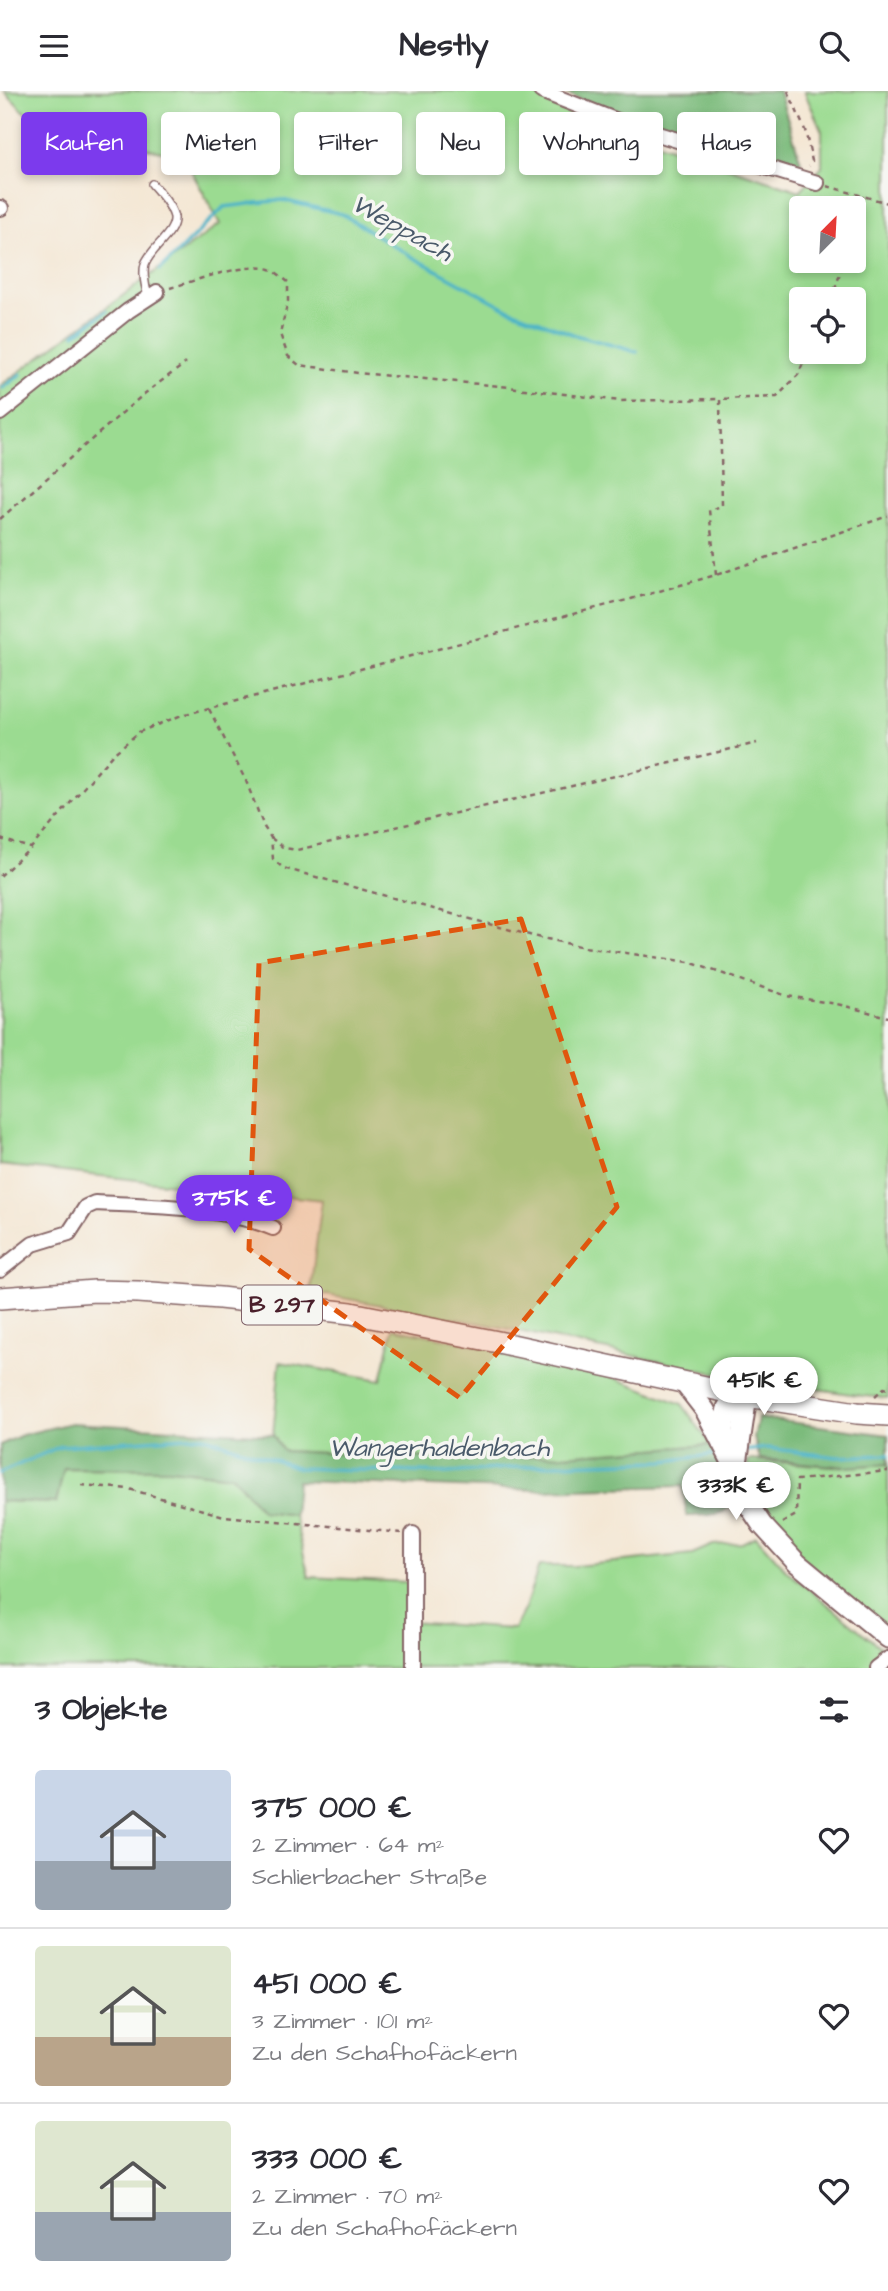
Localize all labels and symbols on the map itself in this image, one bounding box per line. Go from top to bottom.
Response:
water label: Weppach [345,186,460,271]
north arrow [789,196,866,273]
pin: 375K € [177,1175,291,1235]
road number: B 297 [242,1285,322,1324]
pin: 451K € [707,1357,821,1417]
water label: Wangerhaldenbach [329,1430,550,1467]
pin: 333K € [679,1463,793,1522]

